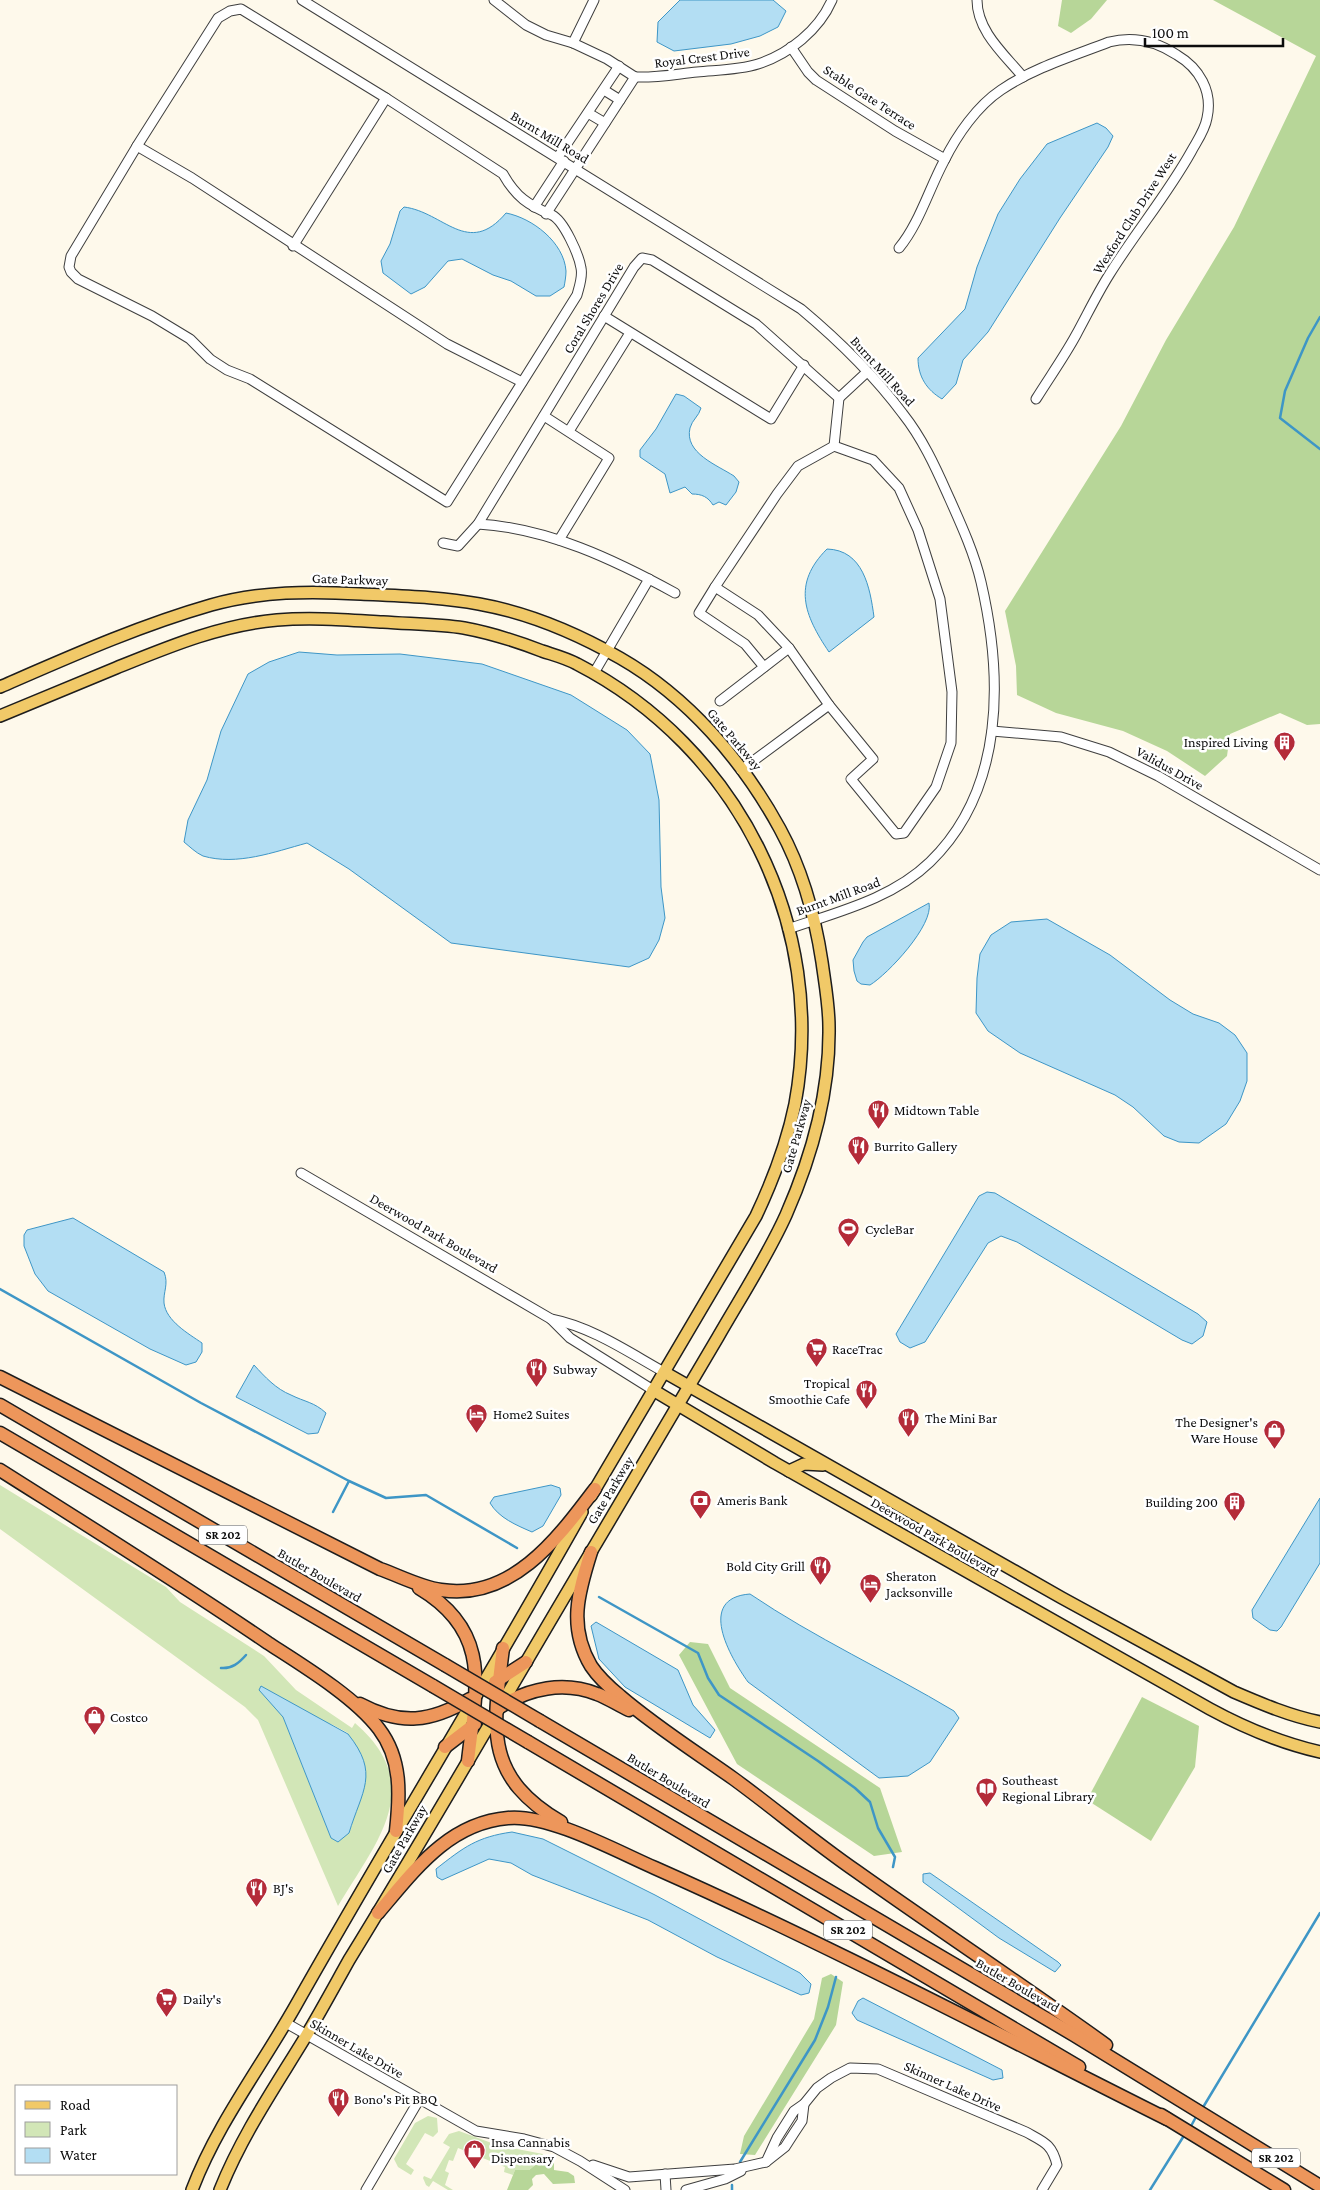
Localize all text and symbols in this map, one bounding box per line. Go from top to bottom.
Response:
scale bar [1145,15,1282,47]
text: 100 m [1152,25,1189,41]
street label: Royal Crest Drive [653,43,751,71]
street label: Stable Gate Terrace [821,61,919,133]
street label: Burnt Mill Road [508,107,593,167]
street label: Wexford Club Drive West [1089,149,1179,277]
street label: Coral Shores Drive [560,260,626,356]
street label: Burnt Mill Road [847,333,919,410]
street label: Gate Parkway [312,570,389,588]
street label: Gate Parkway [704,705,766,774]
building icon: Inspired Living [1272,730,1296,761]
place label: Inspired Living [1184,734,1268,750]
street label: Validus Drive [1134,743,1206,793]
street label: Burnt Mill Road [794,873,883,919]
street label: Gate Parkway [778,1097,814,1175]
restaurant icon: Midtown Table [866,1098,890,1129]
place label: Midtown Table [894,1102,979,1118]
restaurant icon: Burrito Gallery [846,1134,870,1165]
place label: Burrito Gallery [874,1138,958,1154]
street label: Deerwood Park Boulevard [367,1190,501,1276]
sports icon: CycleBar [837,1217,861,1248]
place label: CycleBar [865,1221,914,1237]
supermarket icon: RaceTrac [804,1337,828,1368]
place label: RaceTrac [832,1341,883,1357]
restaurant icon: Subway [525,1357,549,1388]
place label: Subway [553,1361,598,1377]
place label: Tropical Smoothie Cafe [769,1375,850,1407]
restaurant icon: Tropical Smoothie Cafe [854,1379,878,1410]
hotel icon: Home2 Suites [465,1402,489,1433]
place label: Home2 Suites [493,1406,569,1422]
restaurant icon: The Mini Bar [897,1406,921,1437]
place label: The Mini Bar [925,1410,997,1426]
place label: The Designer's Ware House [1175,1414,1258,1446]
shop icon: The Designer's Ware House [1262,1418,1286,1449]
street label: Gate Parkway [583,1453,637,1527]
bank icon: Ameris Bank [689,1488,713,1519]
building icon: Building 200 [1222,1490,1246,1521]
place label: Ameris Bank [717,1492,788,1508]
street label: Deerwood Park Boulevard [868,1494,1002,1580]
place label: Building 200 [1145,1494,1218,1510]
road number: SR 202 [199,1526,247,1544]
street label: Butler Boulevard [275,1545,365,1606]
restaurant icon: Bold City Grill [809,1554,833,1585]
place label: Bold City Grill [726,1558,805,1574]
place label: Sheraton Jacksonville [884,1568,953,1600]
hotel icon: Sheraton Jacksonville [858,1572,882,1603]
shop icon: Costco [82,1705,106,1736]
place label: Costco [110,1709,148,1725]
street label: Butler Boulevard [625,1749,714,1811]
place label: Southeast Regional Library [1002,1772,1094,1804]
library icon: Southeast Regional Library [974,1776,998,1807]
street label: Gate Parkway [378,1801,430,1876]
restaurant icon: BJ's [245,1876,269,1907]
place label: BJ's [273,1880,294,1896]
road number: SR 202 [824,1920,872,1940]
street label: Butler Boulevard [973,1955,1063,2016]
supermarket icon: Daily's [155,1987,179,2018]
place label: Daily's [183,1991,221,2007]
street label: Skinner Lake Drive [308,2015,406,2081]
street label: Skinner Lake Drive [902,2057,1004,2115]
legend [15,2085,178,2175]
restaurant icon: Bono's Pit BBQ [326,2087,350,2118]
place label: Bono's Pit BBQ [354,2091,438,2107]
text: Road [60,2097,91,2113]
text: Park [60,2122,87,2138]
place label: Insa Cannabis Dispensary [491,2134,570,2166]
shop icon: Insa Cannabis Dispensary [463,2138,487,2169]
text: Water [60,2147,97,2163]
road number: SR 202 [1252,2148,1300,2168]

